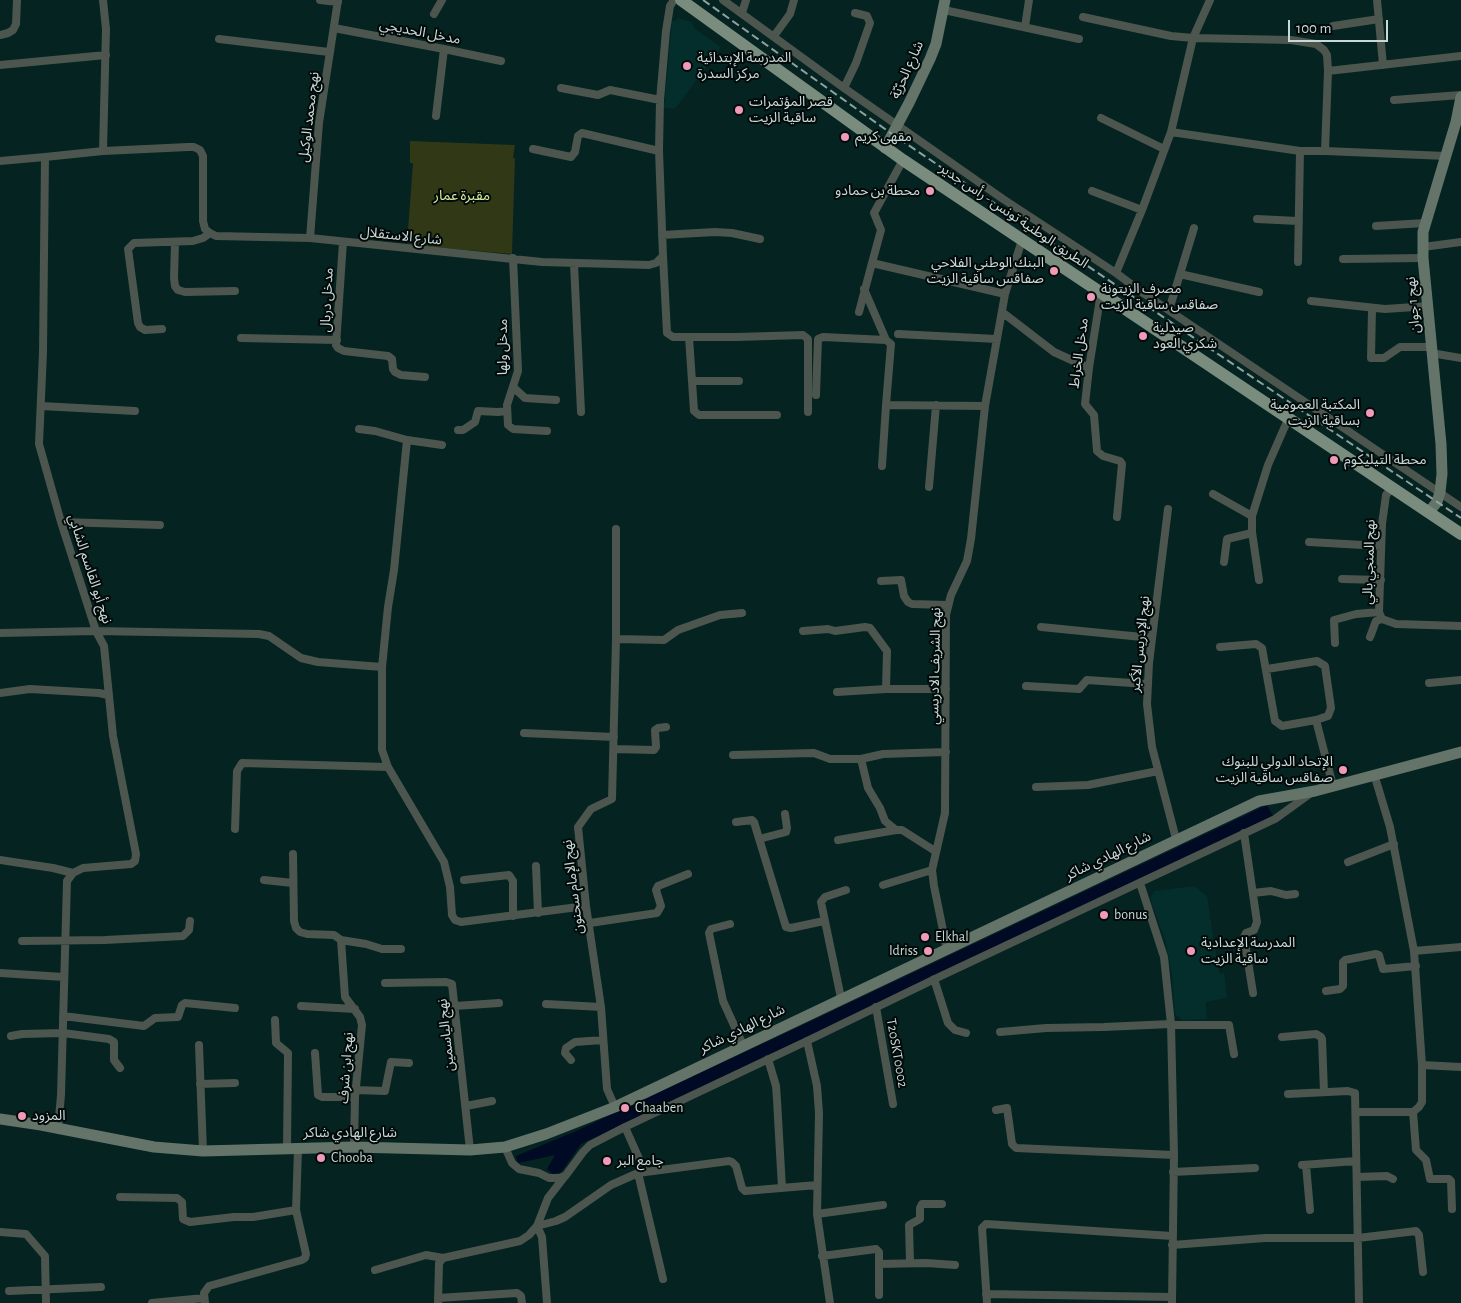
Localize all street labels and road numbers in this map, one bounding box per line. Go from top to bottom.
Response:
street label: مدخل الحديجي [378,16,462,48]
street label: شارع الحرّيّة [887,38,927,102]
street label: نهج محمد الوكيل [295,71,323,163]
street label: الطريق الوطنية تونس - رأس جدير [936,160,1092,272]
street label: شارع الاستقلال [359,223,443,249]
street label: مدخل دربال [317,267,337,333]
street label: نهج 1 جوان [1402,276,1424,334]
street label: مدخل الخراط [1066,317,1092,389]
street label: مدخل ولها [495,319,511,375]
street label: نهج أبو القاسم الشابي [64,512,116,626]
street label: نهج المنجي بالي [1359,519,1379,605]
street label: نهج الإدريس الأكبر [1127,595,1153,693]
street label: نهج الشريف الادريسي [926,607,944,725]
street label: شارع الهادي شاكر [1062,828,1154,884]
street label: نهج الإمام سحنون [559,839,587,935]
street label: نهج الياسمين [434,998,458,1072]
street label: شارع الهادي شاكر [696,1001,788,1057]
street label: T20SKT0002 [883,1017,911,1089]
street label: نهج ابن شرف [335,1032,357,1104]
street label: شارع الهادي شاكر [303,1125,397,1141]

